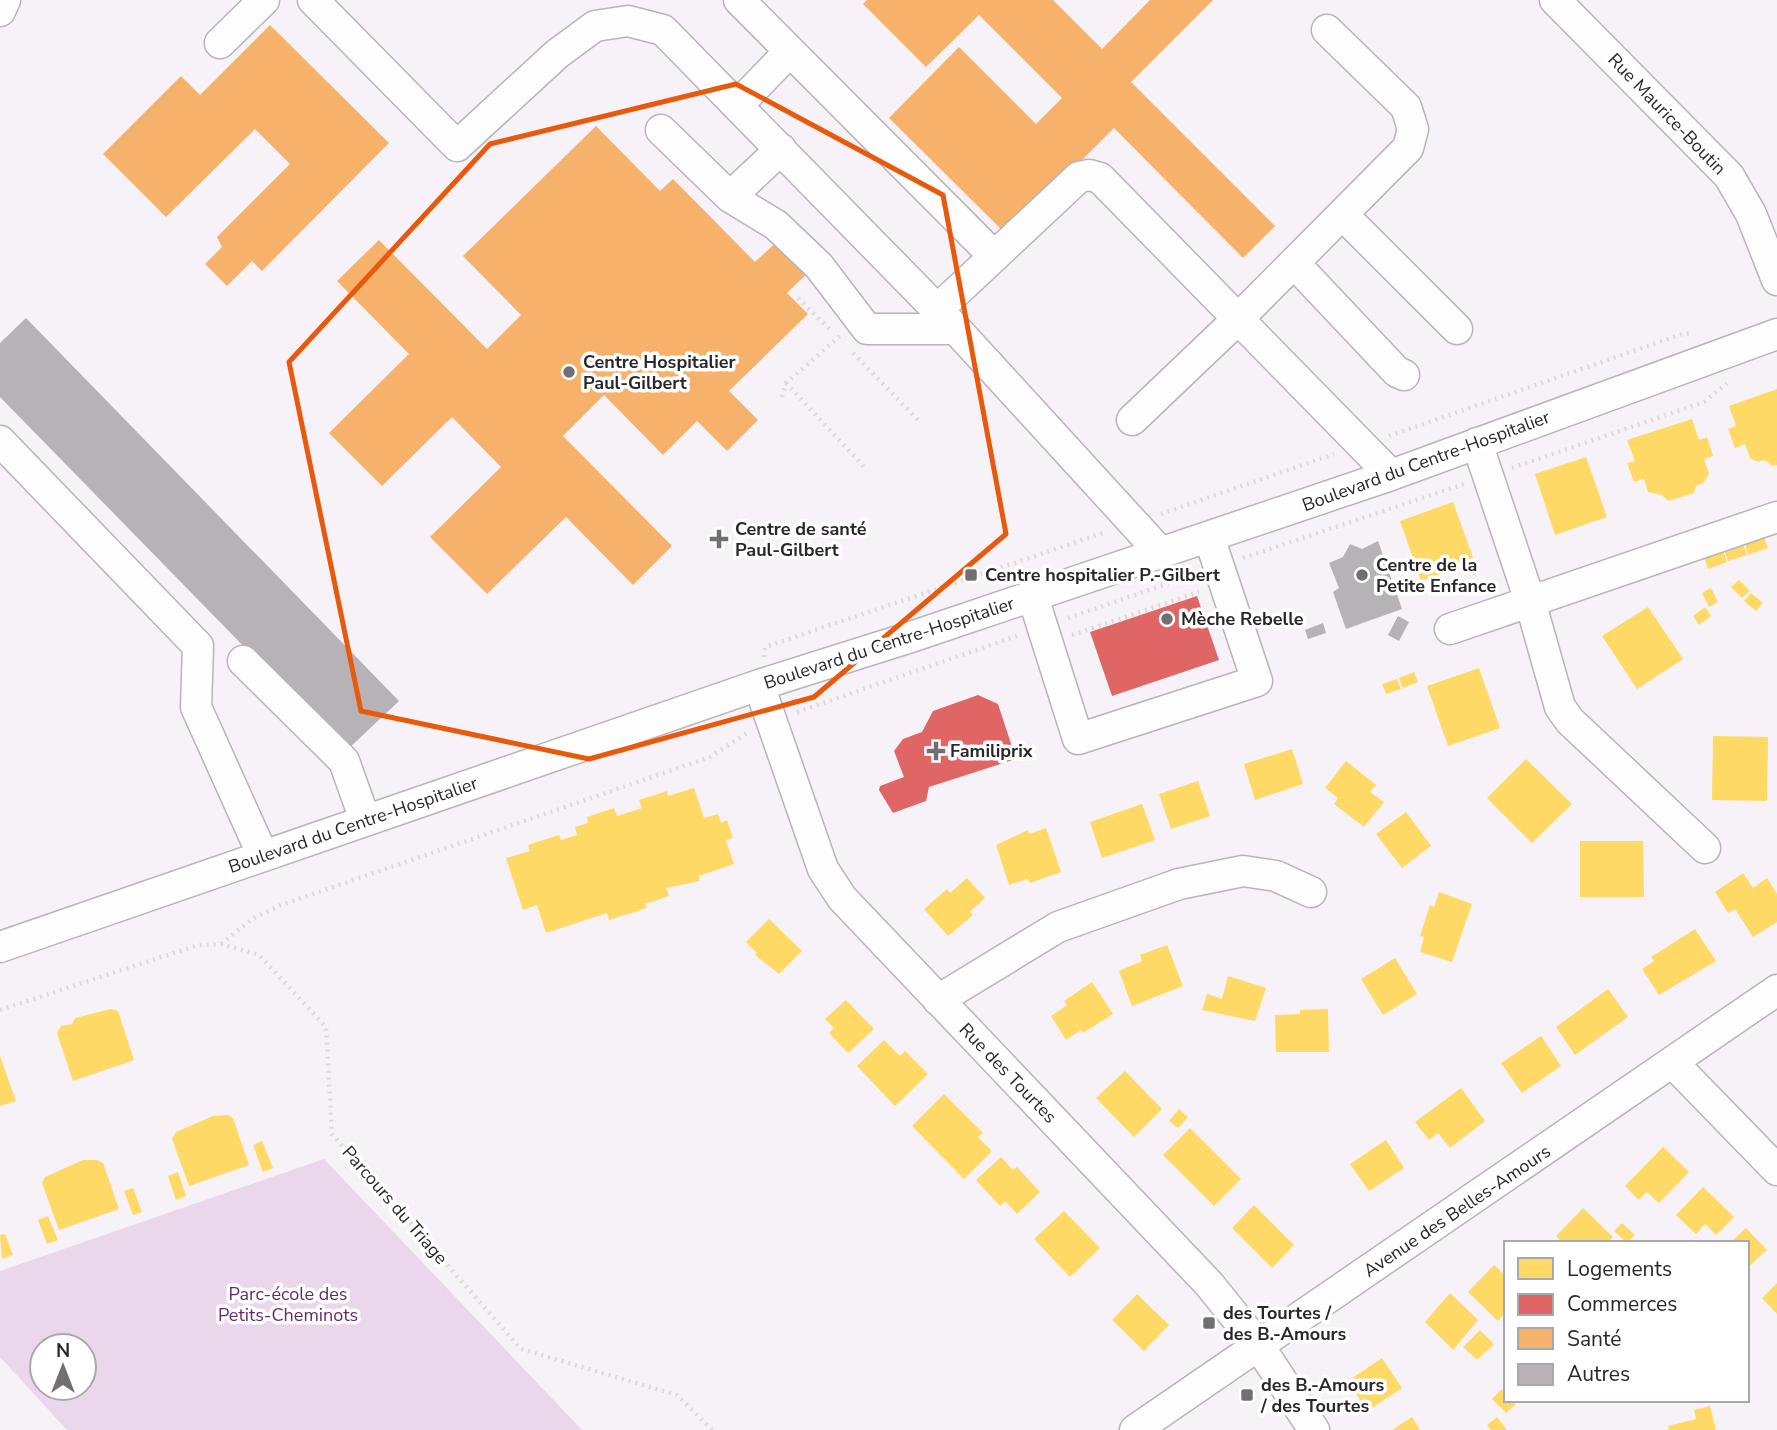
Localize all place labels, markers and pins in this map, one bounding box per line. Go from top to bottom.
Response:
place label: Centre Hospitalier Paul-Gilbert [583,350,736,395]
marker: Centre Hospitalier Paul-Gilbert [561,364,577,380]
place label: Centre de santé Paul-Gilbert [735,517,867,562]
marker: Centre de santé Paul-Gilbert [709,529,729,549]
place label: Centre de la Petite Enfance [1376,553,1496,598]
place label: Centre hospitalier P.-Gilbert [985,563,1220,587]
marker: Centre hospitalier P.-Gilbert [963,567,979,583]
marker: Centre de la Petite Enfance [1354,567,1370,583]
place label: Mèche Rebelle [1181,607,1304,631]
marker: Mèche Rebelle [1159,611,1175,627]
place label: Familiprix [950,739,1033,763]
marker: Familiprix [928,743,944,759]
place label: des Tourtes / des B.-Amours [1223,1301,1347,1346]
marker: des Tourtes / des B.-Amours [1201,1315,1217,1331]
place label: des B.-Amours / des Tourtes [1260,1373,1385,1418]
marker: des B.-Amours / des Tourtes [1239,1387,1255,1403]

